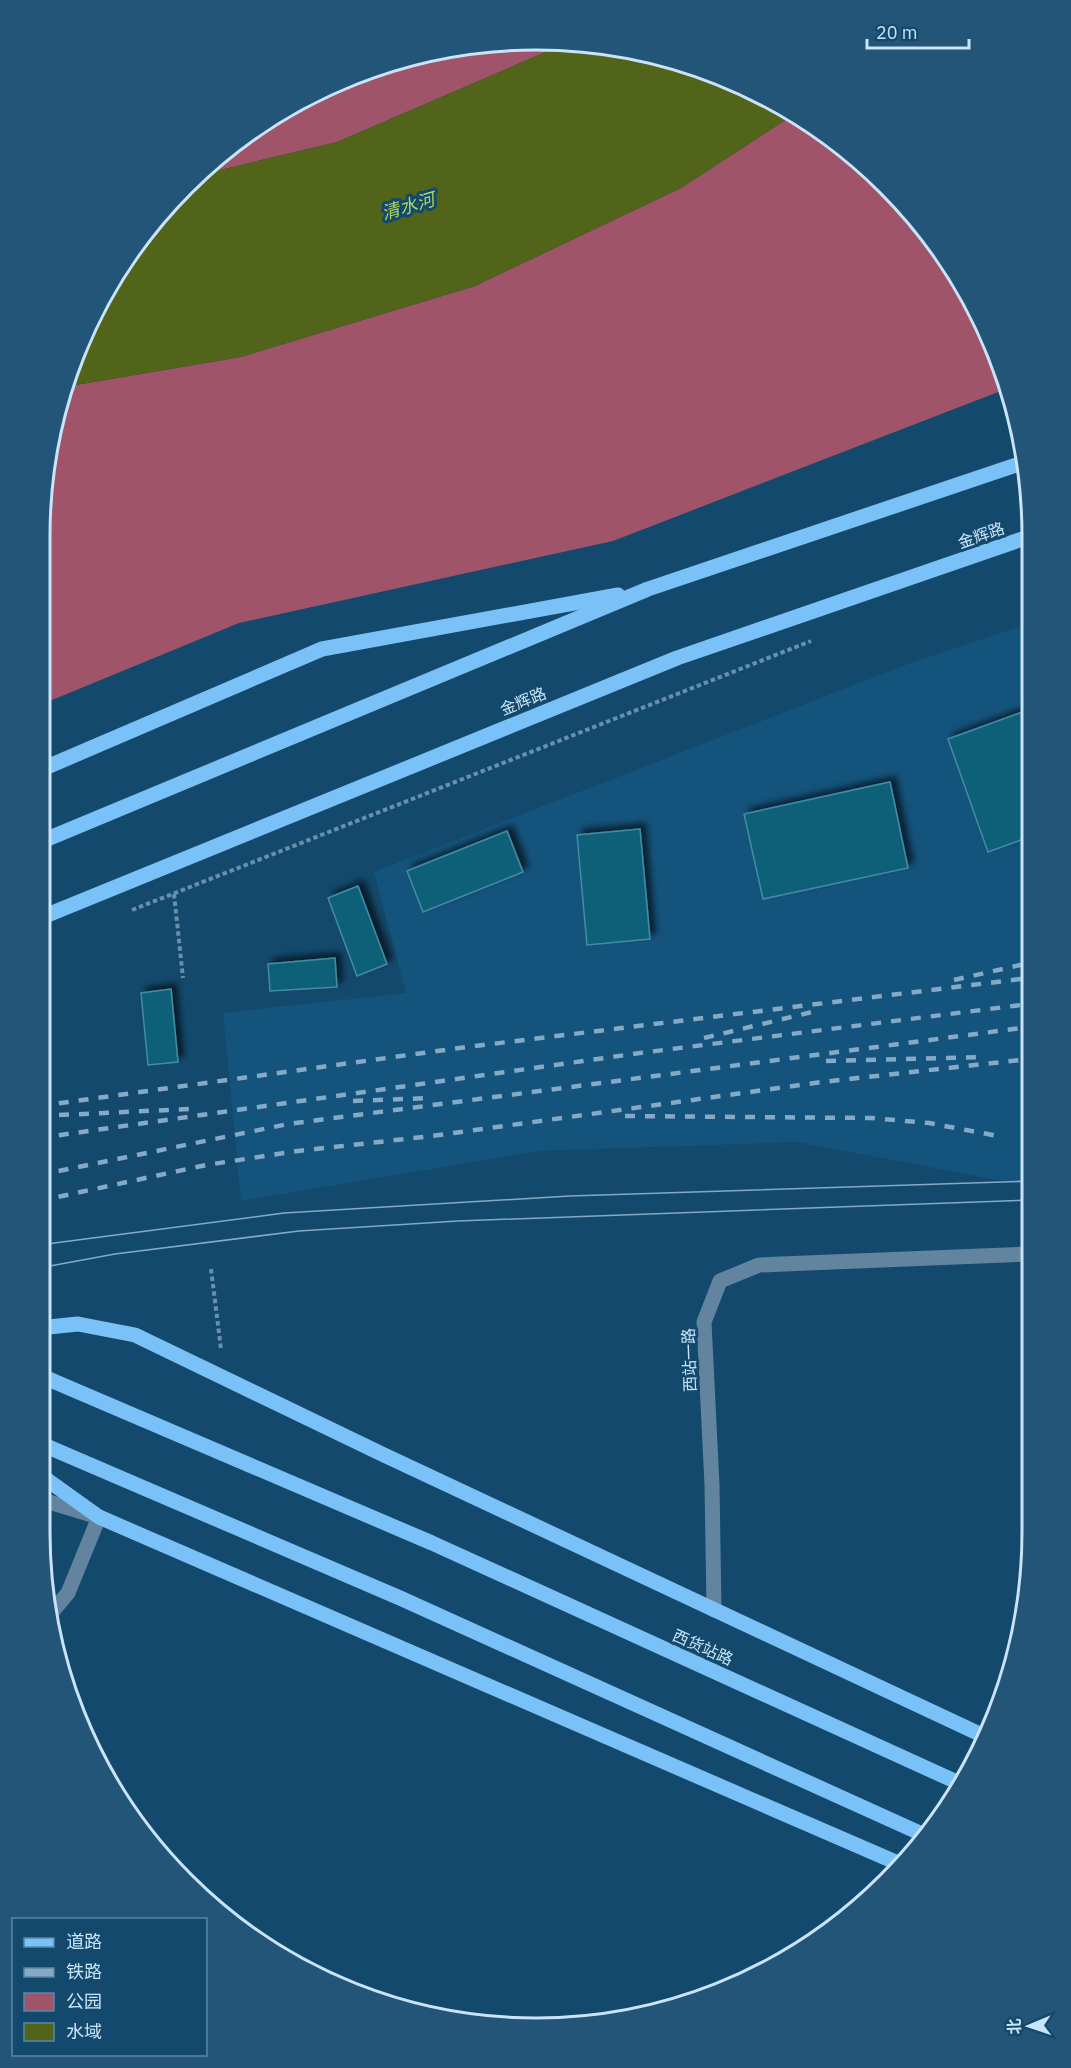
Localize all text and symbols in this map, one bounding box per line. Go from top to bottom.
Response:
scale bar [867,12,969,50]
text: 20 m [876,21,918,44]
water label: 清水河 [379,187,440,224]
street label: 金辉路 [955,518,1007,552]
street label: 金辉路 [497,683,549,719]
street label: 西站一路 [678,1328,700,1392]
street label: 西货站路 [670,1625,736,1669]
legend [12,1918,207,2056]
text: 道路 [66,1930,102,1953]
text: 铁路 [66,1960,102,1983]
text: 公园 [66,1990,102,2013]
north arrow [999,1996,1059,2056]
text: 北 [1004,2018,1024,2035]
text: 水域 [66,2020,102,2043]

